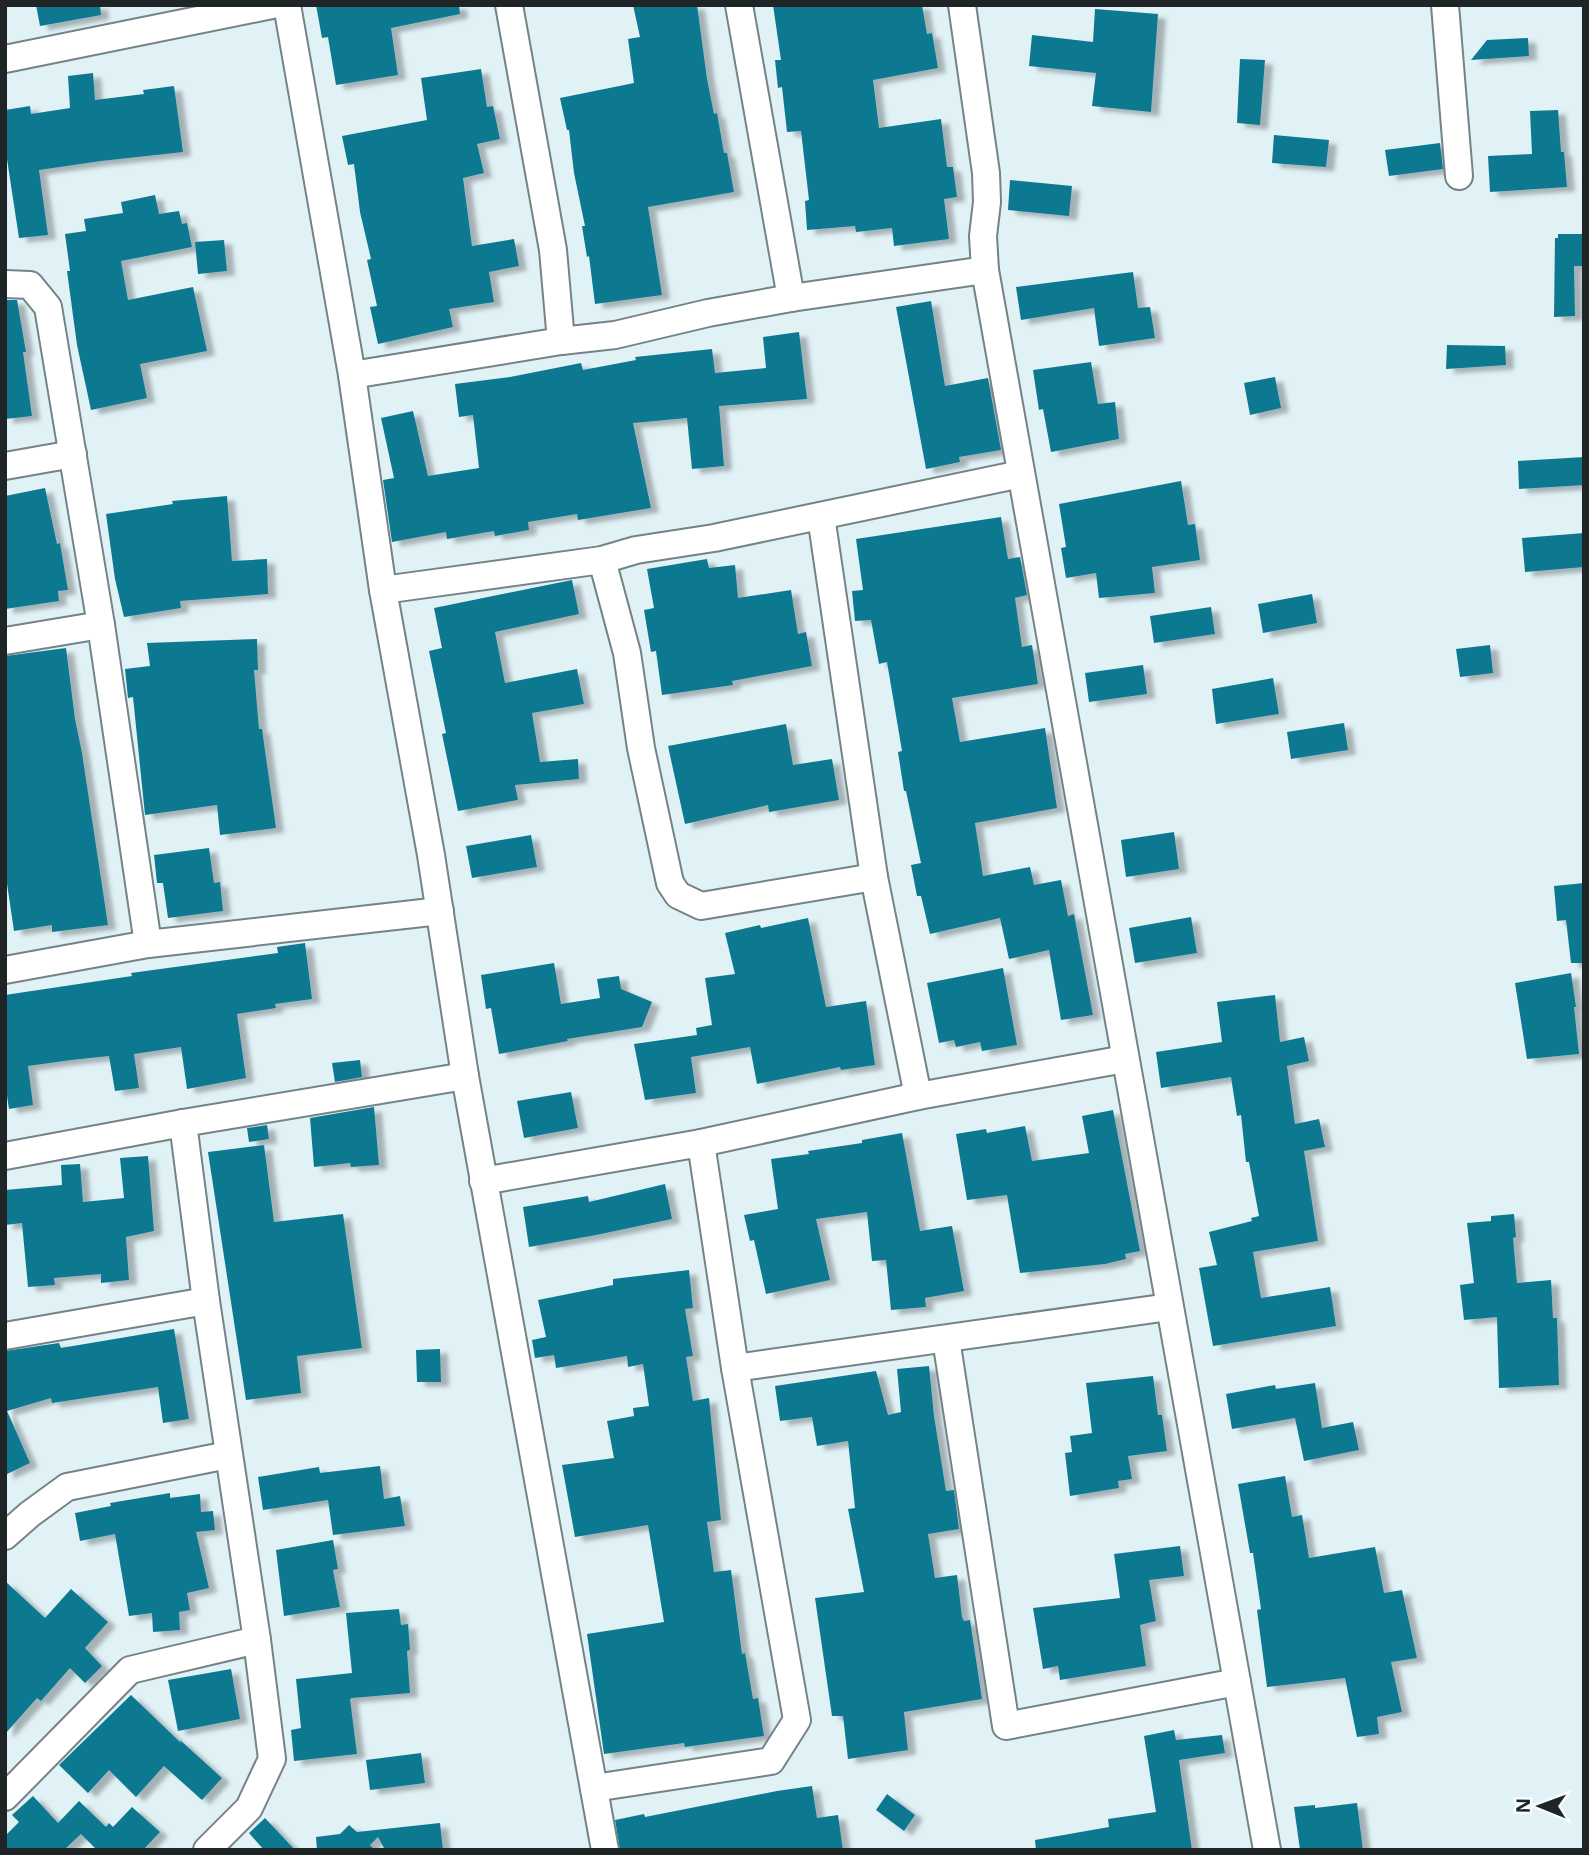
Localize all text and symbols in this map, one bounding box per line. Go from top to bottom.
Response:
north arrow [1505,1771,1575,1841]
text: N [1510,1798,1536,1814]

